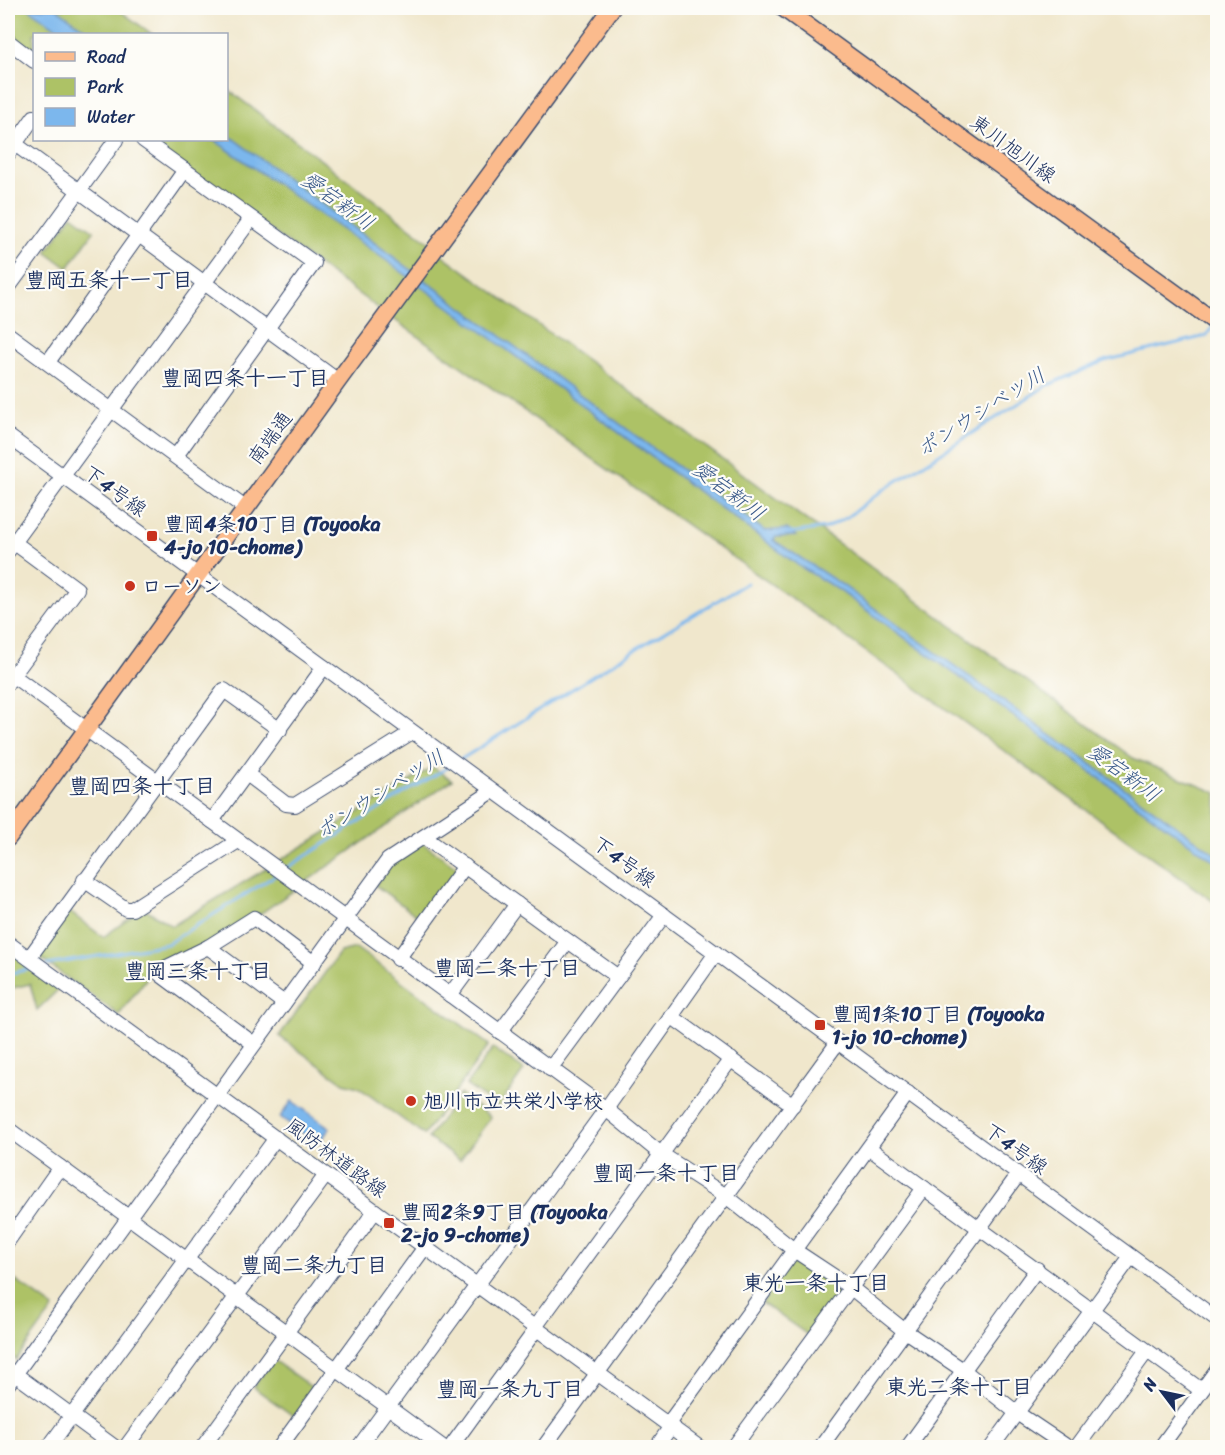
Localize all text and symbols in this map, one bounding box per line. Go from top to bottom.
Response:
legend [33,33,228,141]
text: Road [87,41,127,73]
text: Park [87,71,124,103]
text: Water [87,101,136,133]
street label: 東川旭川線 [962,105,1064,193]
water label: 愛宕新川 [293,161,383,241]
district label: 豊岡五条十一丁目 [25,261,193,299]
water label: ポンウシベツ川 [909,357,1053,467]
district label: 豊岡四条十一丁目 [161,359,329,397]
street label: 南端通 [238,403,302,473]
water label: 愛宕新川 [684,451,774,531]
street label: 下4号線 [75,456,155,526]
place label: 豊岡4条10丁目 (Toyooka 4-jo 10-chome) [163,507,381,565]
marker: 豊岡4条10丁目 (Toyooka 4-jo 10-chome) [145,529,159,543]
place label: ローソン [142,569,222,604]
marker: ローソン [123,579,137,593]
water label: 愛宕新川 [1079,733,1169,813]
water label: ポンウシベツ川 [308,739,452,849]
district label: 豊岡四条十丁目 [69,767,216,805]
street label: 下4号線 [584,827,664,897]
district label: 豊岡二条十丁目 [434,949,581,987]
district label: 豊岡三条十丁目 [125,952,272,990]
place label: 豊岡1条10丁目 (Toyooka 1-jo 10-chome) [832,997,1045,1055]
marker: 豊岡1条10丁目 (Toyooka 1-jo 10-chome) [813,1018,827,1032]
place label: 旭川市立共栄小学校 [423,1084,603,1119]
marker: 旭川市立共栄小学校 [404,1094,418,1108]
street label: 風防林道路線 [277,1109,395,1207]
street label: 下4号線 [976,1114,1056,1184]
district label: 豊岡一条十丁目 [593,1154,740,1192]
place label: 豊岡2条9丁目 (Toyooka 2-jo 9-chome) [400,1195,608,1253]
marker: 豊岡2条9丁目 (Toyooka 2-jo 9-chome) [382,1216,396,1230]
district label: 豊岡二条九丁目 [241,1246,388,1284]
district label: 東光一条十丁目 [743,1264,890,1302]
north arrow [1132,1362,1192,1422]
district label: 東光二条十丁目 [886,1368,1033,1406]
district label: 豊岡一条九丁目 [437,1370,584,1408]
text: N [1134,1371,1165,1398]

